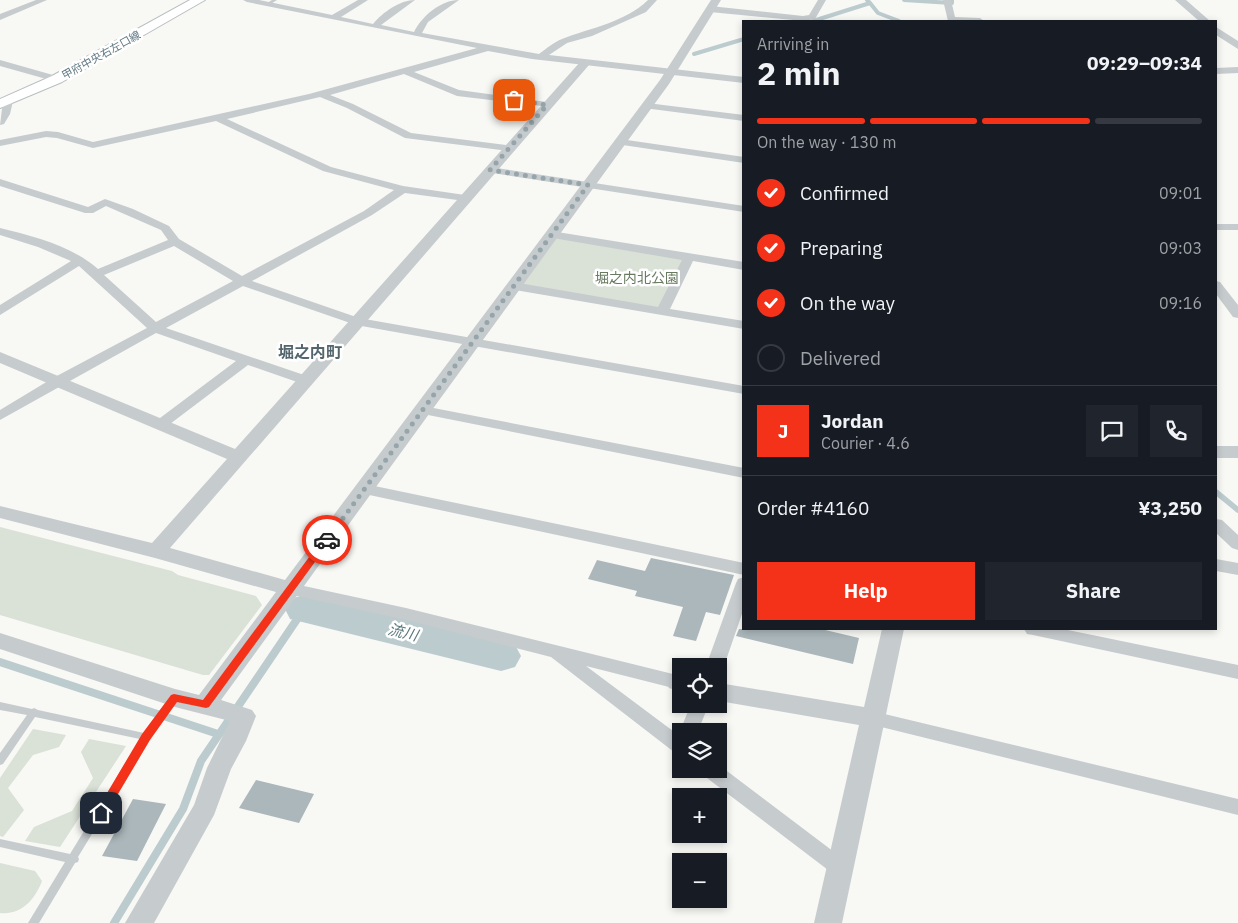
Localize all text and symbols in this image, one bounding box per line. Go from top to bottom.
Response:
street label: 甲府中央右左口線 [59,28,143,82]
text: Arriving in [757,34,829,54]
text: 09:29–09:34 [1087,51,1202,75]
text: 2 min [757,52,841,94]
pin [493,79,535,121]
icon: bag [500,86,528,114]
text: On the way · 130 m [757,132,896,152]
icon: check [757,179,785,207]
text: Confirmed [800,181,889,205]
text: 09:01 [1159,183,1202,203]
icon: check [757,234,785,262]
text: Preparing [800,236,882,260]
text: 09:03 [1159,238,1202,258]
park label: 堀之内北公園 [595,269,679,287]
icon: check [757,289,785,317]
text: On the way [800,291,895,315]
text: 09:16 [1159,293,1202,313]
district label: 堀之内町 [278,342,342,362]
text: Delivered [800,346,881,370]
button: chat [1086,405,1138,457]
button: phone [1150,405,1202,457]
text: Jordan [821,409,884,433]
text: J [778,419,788,443]
text: Courier · 4.6 [821,433,910,453]
text: Order #4160 [757,496,869,520]
text: ¥3,250 [1138,496,1202,520]
courier [302,515,352,565]
icon: car [313,526,341,554]
button: Help [757,562,975,620]
button: Share [985,562,1202,620]
water label: 流川 [386,619,422,645]
map controls [672,658,727,908]
button: locate [672,658,727,713]
button: layers [672,723,727,778]
button: + [672,788,727,843]
pin [80,792,122,834]
icon: home [87,799,115,827]
button: − [672,853,727,908]

